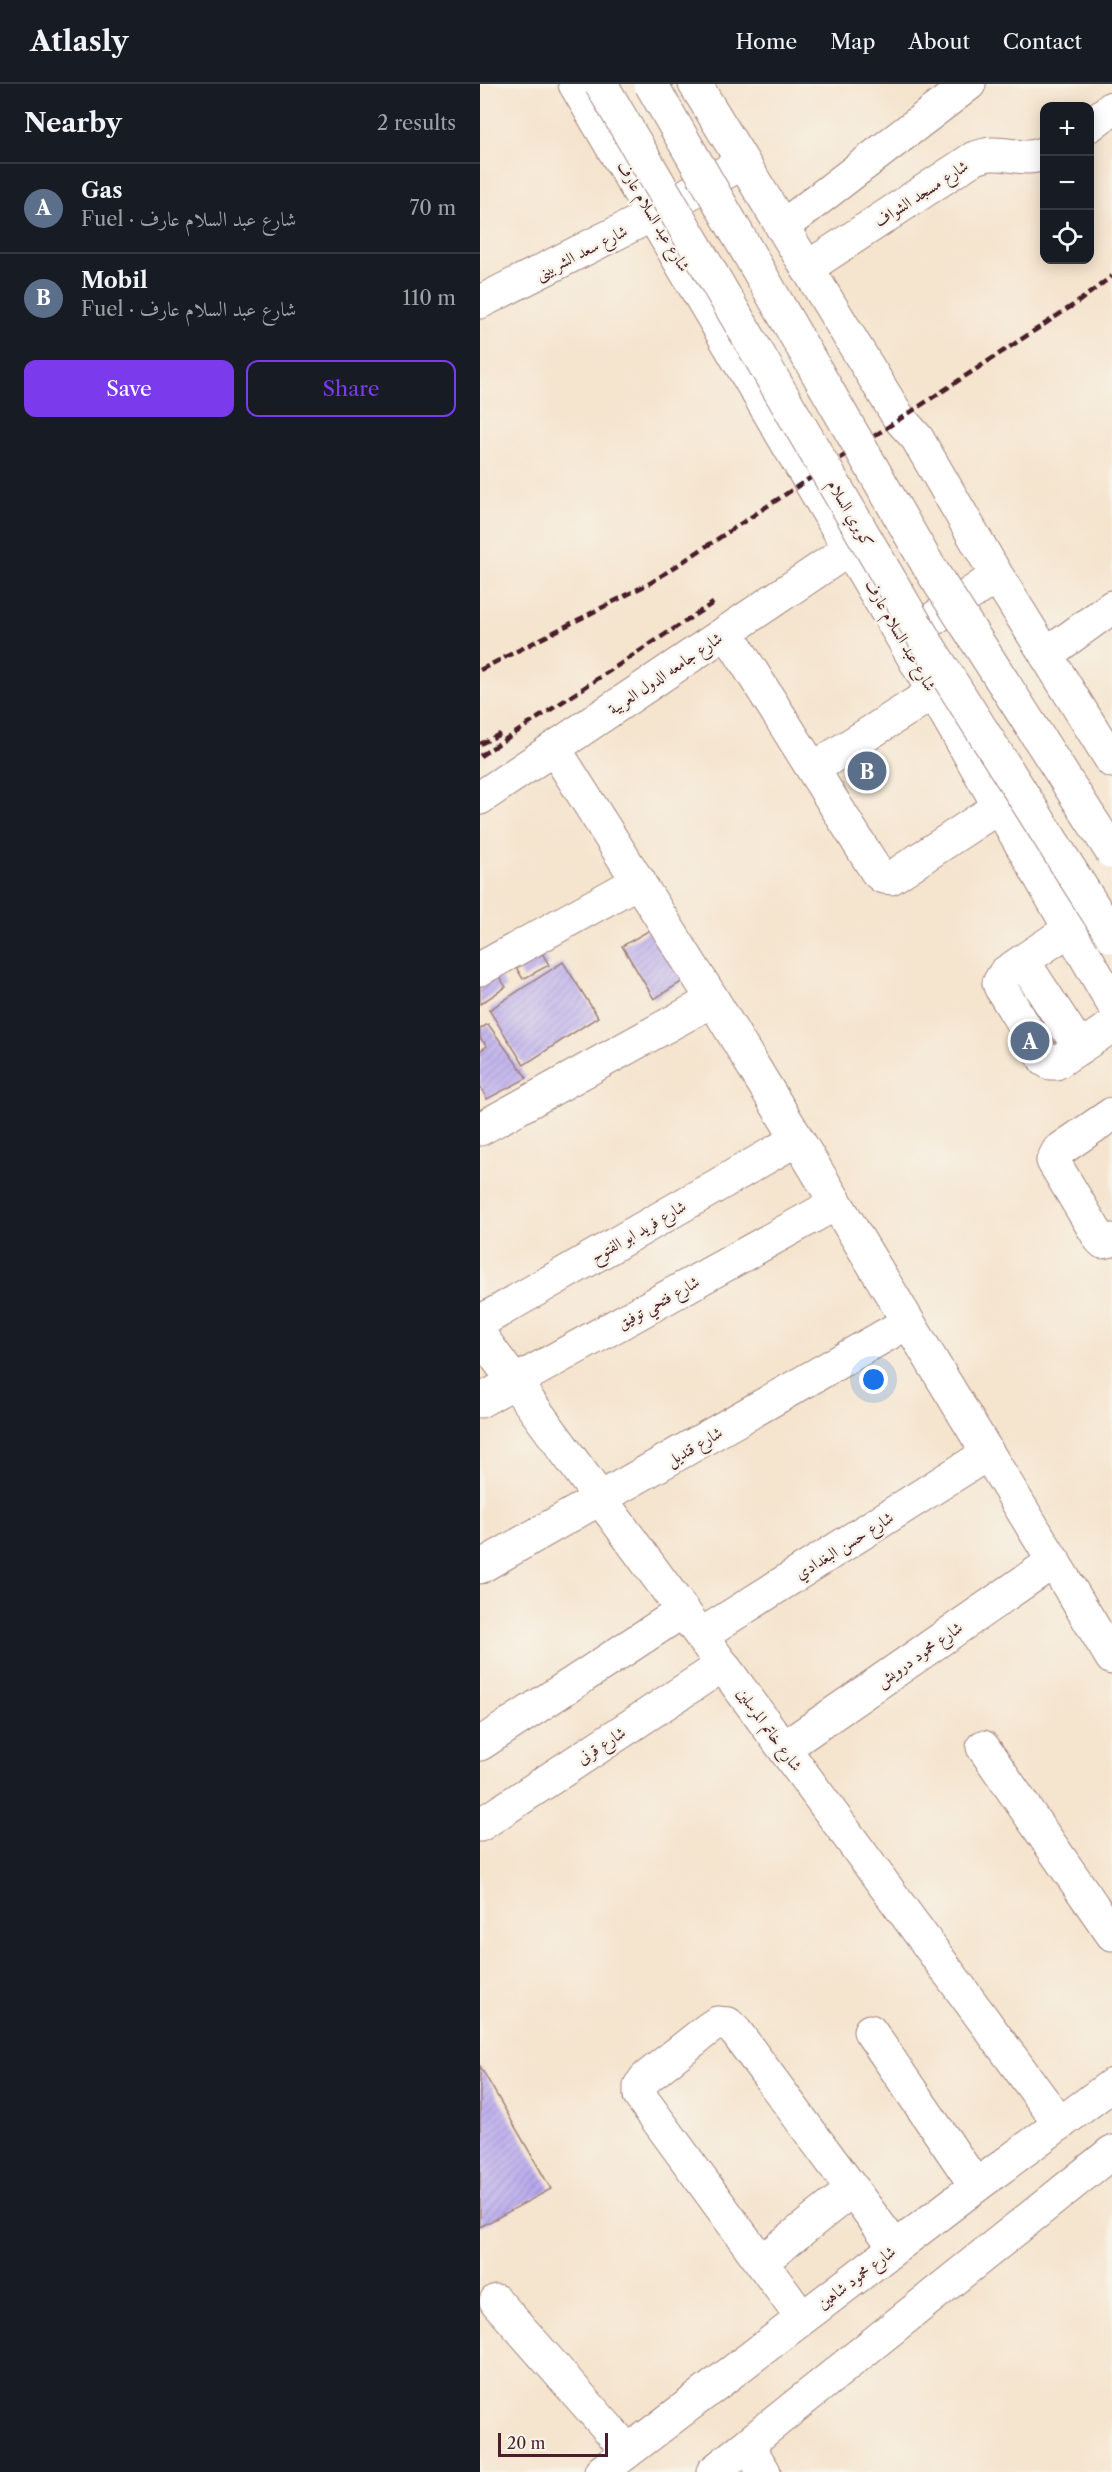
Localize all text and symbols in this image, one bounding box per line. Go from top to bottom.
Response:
text: Atlasly [30,24,129,58]
text: Home [736,29,797,54]
text: Map [830,29,875,54]
text: About [908,29,970,54]
text: Contact [1003,29,1082,54]
map controls [1040,102,1094,264]
button: + [1040,102,1094,156]
text: Nearby [24,107,122,139]
text: 2 results [377,111,456,135]
street label: شارع مسجد الشواف [870,155,974,234]
button: − [1040,156,1094,210]
street label: شارع عبد السلام عارف [609,157,695,277]
text: Gas [81,177,123,204]
text: A [36,196,51,220]
text: 70 m [410,196,456,220]
text: Fuel · شارع عبد السلام عارف [81,207,296,231]
button: locate [1040,210,1094,264]
street label: شارع سعد الشربينى [532,220,632,287]
text: Mobil [81,267,148,294]
text: B [36,286,51,310]
text: 110 m [403,286,456,310]
text: Fuel · شارع عبد السلام عارف [81,297,296,321]
button: Save [24,360,234,417]
button: Share [246,360,456,417]
street label: كوبري السلام [819,475,878,553]
street label: شارع عبد السلام عارف [857,576,941,697]
street label: شارع جامعه الدول العربية [604,627,728,722]
pin: B [848,748,886,794]
pin: A [1010,1018,1050,1064]
street label: شارع فريد ابو الفتوح [587,1196,692,1271]
street label: شارع فتحي توفيق [613,1271,706,1338]
your location [859,1365,888,1394]
street label: شارع قنديل [662,1422,728,1474]
street label: شارع حسن البغدادي [791,1507,899,1587]
street label: شارع محمود درويش [872,1617,968,1694]
street label: شارع خاتم المرسلين [729,1683,807,1778]
street label: شارع قرنى [573,1722,631,1771]
street label: شارع محمود شاهين [813,2241,902,2316]
scale bar [498,2430,608,2458]
text: 20 m [507,2433,546,2453]

